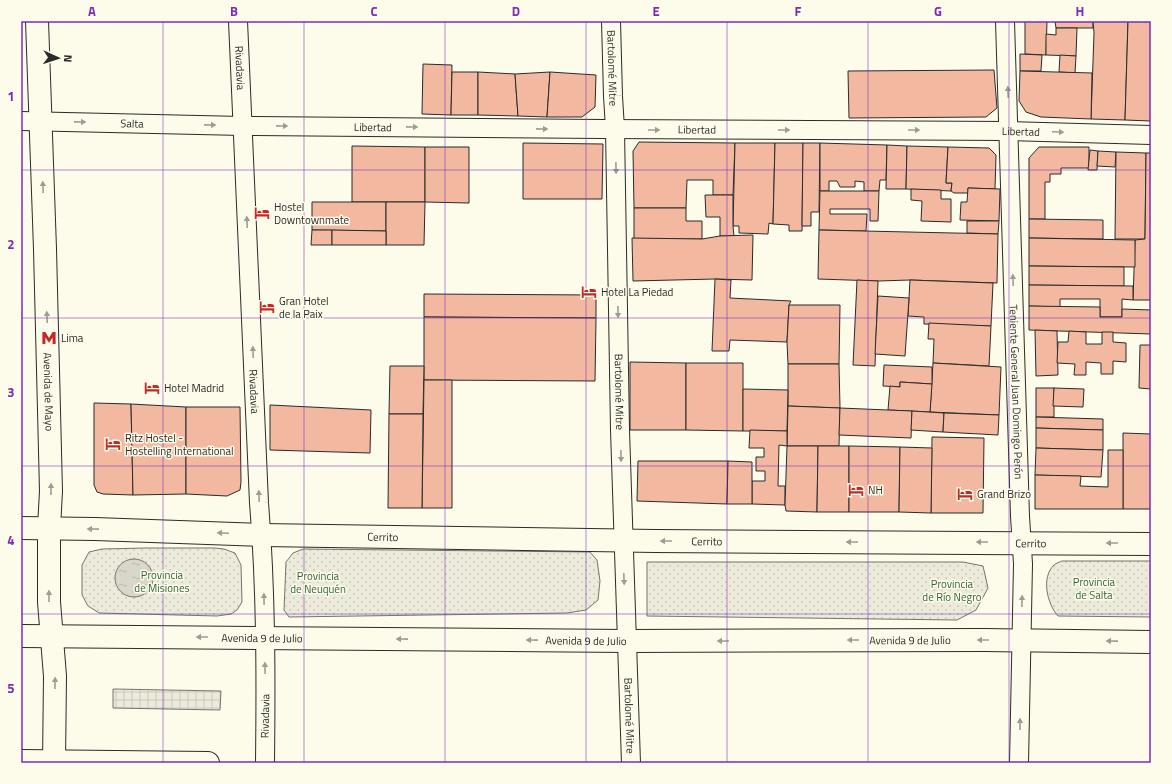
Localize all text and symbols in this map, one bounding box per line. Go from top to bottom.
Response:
text: A [88,1,96,21]
text: B [230,1,238,21]
text: C [370,1,378,21]
text: D [512,1,520,21]
text: E [652,1,660,21]
text: F [795,1,802,21]
text: G [934,1,942,21]
text: H [1076,1,1084,21]
street label: Bartolomé Mitre [603,30,622,107]
north arrow [38,38,78,78]
street label: Rivadavia [231,45,249,91]
text: N [60,54,76,63]
one-way arrow [1005,85,1011,98]
text: 1 [7,86,15,106]
street label: Salta [120,115,144,132]
one-way arrow [74,119,87,125]
street label: Libertad [354,119,392,135]
street label: Libertad [678,121,716,138]
one-way arrow [204,122,217,128]
one-way arrow [276,123,289,129]
street label: Libertad [1002,123,1040,140]
one-way arrow [406,124,419,130]
one-way arrow [536,126,549,132]
one-way arrow [648,126,660,133]
one-way arrow [778,127,791,133]
one-way arrow [908,127,921,133]
one-way arrow [1052,129,1064,136]
one-way arrow [612,162,619,174]
one-way arrow [40,180,46,193]
place label: Hostel Downtownmate [274,199,350,228]
hotel icon: Hostel Downtownmate [253,204,271,222]
one-way arrow [244,215,250,228]
text: 2 [7,234,15,254]
one-way arrow [1010,274,1017,286]
hotel icon: Hotel La Piedad [580,283,598,301]
place label: Hotel La Piedad [601,284,674,300]
place label: Gran Hotel de la Paix [279,293,329,322]
hotel icon: Gran Hotel de la Paix [258,298,276,316]
street label: Teniente General Juan Domingo Perón [1006,304,1027,480]
one-way arrow [615,306,621,319]
one-way arrow [43,311,50,323]
metro station icon: Lima [40,329,58,347]
place label: Lima [61,330,84,346]
one-way arrow [249,346,256,358]
street label: Avenida de Mayo [40,352,58,432]
street label: Bartolomé Mitre [611,354,628,431]
street label: Rivadavia [245,369,263,415]
hotel icon: Hotel Madrid [143,379,161,397]
place label: Hotel Madrid [164,380,224,396]
text: 3 [7,382,15,402]
place label: Ritz Hostel - Hostelling International [125,430,233,459]
hotel icon: Ritz Hostel - Hostelling International [104,435,122,453]
one-way arrow [618,450,624,463]
hotel icon: NH [847,481,865,499]
one-way arrow [48,482,54,495]
place label: NH [868,482,883,498]
hotel icon: Grand Brizo [956,485,974,503]
place label: Grand Brizo [977,486,1031,502]
one-way arrow [256,489,262,502]
one-way arrow [86,526,99,532]
street label: Cerrito [367,529,399,545]
text: 4 [7,530,15,550]
one-way arrow [216,530,229,536]
street label: Cerrito [691,533,723,549]
street label: Cerrito [1015,535,1047,551]
one-way arrow [659,538,672,544]
one-way arrow [846,538,858,545]
one-way arrow [975,539,988,545]
one-way arrow [1105,540,1118,546]
park label: Provincia de Misiones [134,567,190,596]
park label: Provincia de Neuquén [290,568,346,597]
one-way arrow [621,573,627,586]
park label: Provincia de Salta [1073,574,1116,603]
park label: Provincia de Río Negro [922,576,982,605]
one-way arrow [46,589,52,602]
one-way arrow [261,592,267,605]
one-way arrow [1019,594,1025,607]
street label: Avenida 9 de Julio [221,630,303,646]
street label: Avenida 9 de Julio [545,632,627,649]
street label: Avenida 9 de Julio [869,632,951,648]
one-way arrow [195,634,208,640]
one-way arrow [395,636,408,642]
one-way arrow [526,637,538,644]
one-way arrow [846,637,859,643]
one-way arrow [976,637,989,643]
one-way arrow [716,638,729,644]
one-way arrow [1105,638,1118,644]
one-way arrow [262,661,268,674]
one-way arrow [52,676,58,689]
street label: Bartolomé Mitre [620,677,639,754]
text: 5 [7,678,15,698]
street label: Rivadavia [257,693,273,738]
one-way arrow [1017,717,1023,730]

